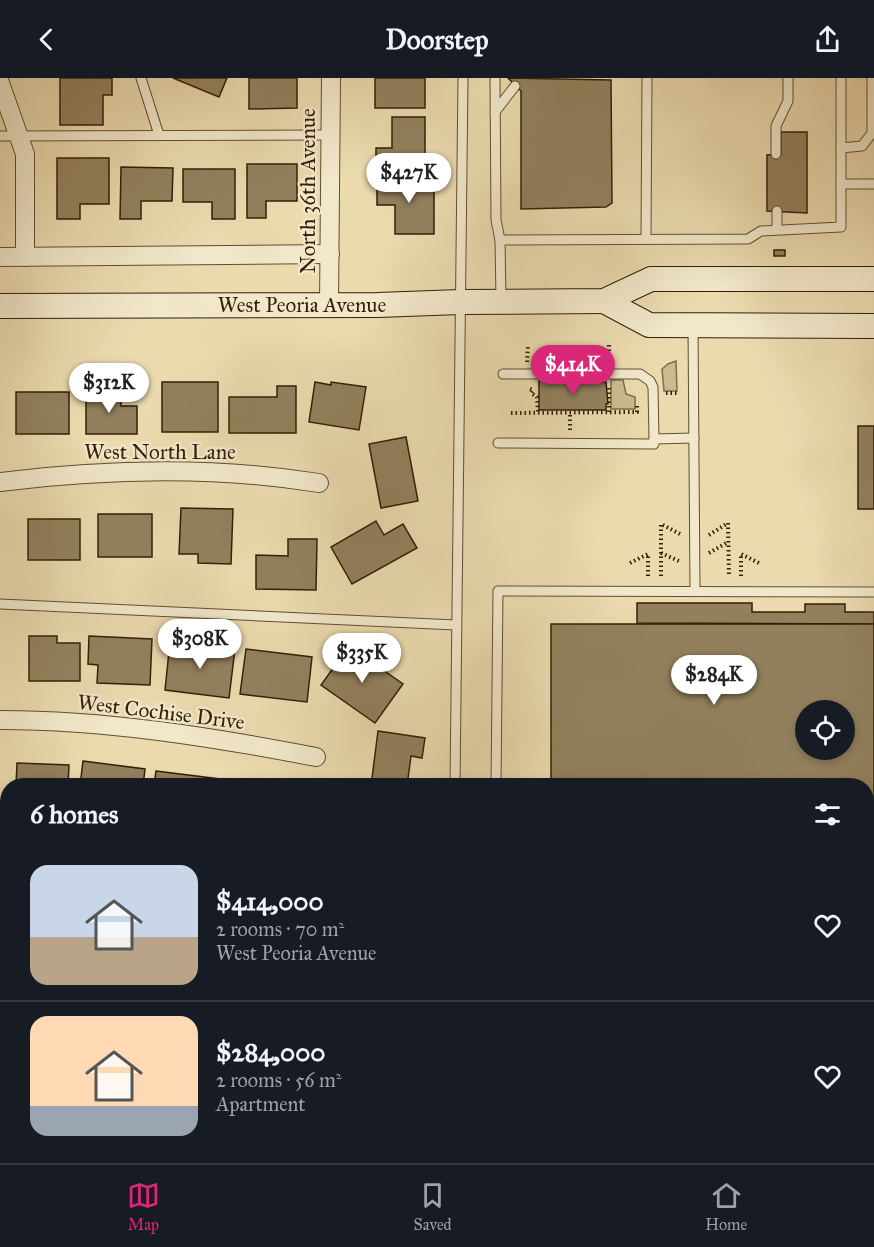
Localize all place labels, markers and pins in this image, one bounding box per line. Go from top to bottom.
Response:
pin: $427K [367,153,451,204]
pin: $414K [531,345,615,396]
pin: $312K [67,363,151,414]
pin: $308K [158,619,242,670]
pin: $335K [320,633,404,684]
pin: $284K [672,655,756,706]

